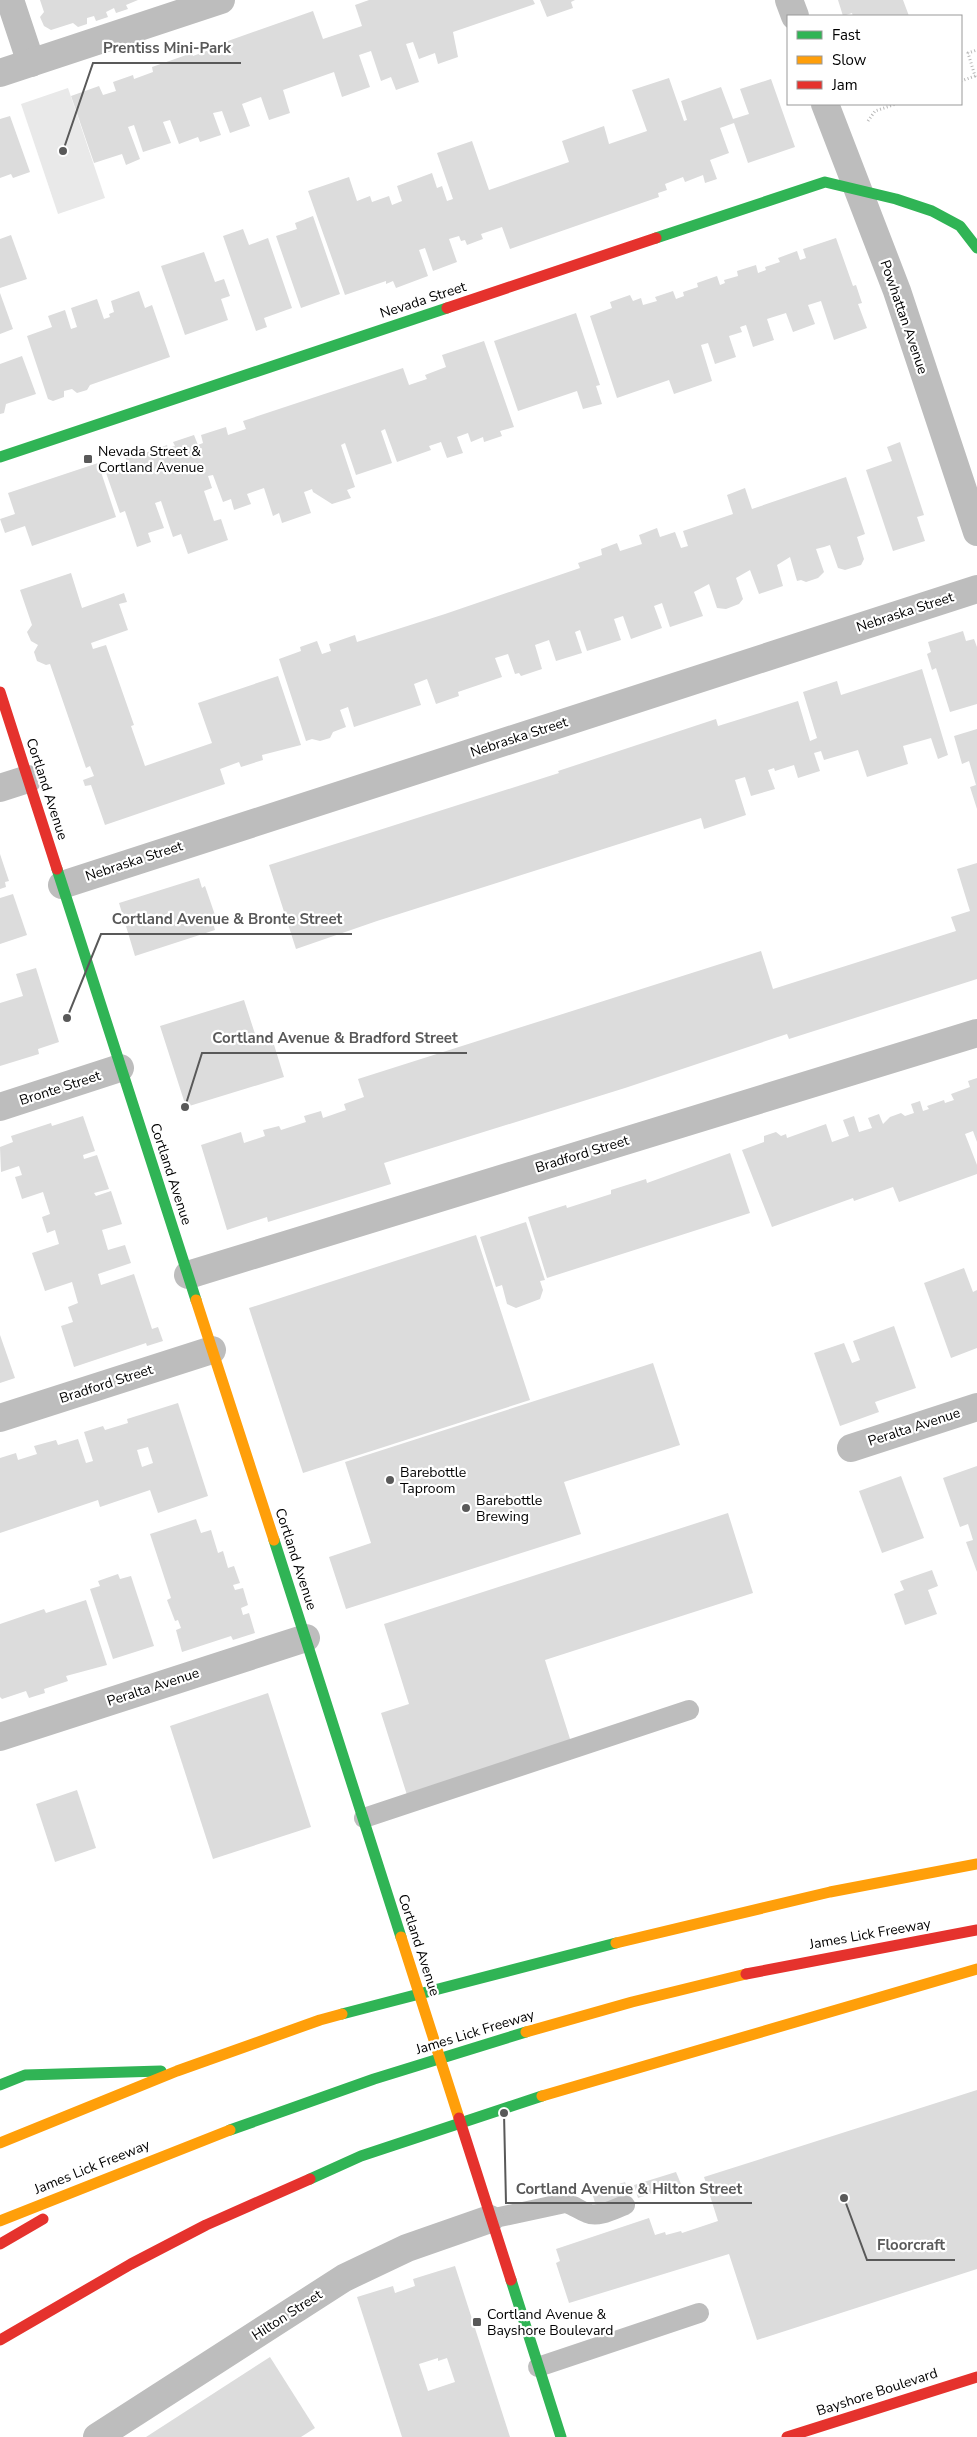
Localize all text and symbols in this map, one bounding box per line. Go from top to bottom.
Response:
legend [787,15,962,105]
text: Fast [832,25,861,45]
callout: Prentiss Mini-Park [93,33,241,63]
text: Prentiss Mini-Park [103,38,232,58]
text: Slow [832,50,867,70]
text: Jam [831,75,858,95]
street label: Powhattan Avenue [876,257,932,377]
street label: Nevada Street [377,277,469,323]
place label: Nevada Street & Cortland Avenue [98,442,204,477]
marker: Nevada Street & Cortland Avenue [82,453,94,465]
street label: Nebraska Street [854,587,956,637]
street label: Nebraska Street [468,712,570,762]
street label: Cortland Avenue [22,736,72,842]
street label: Nebraska Street [83,836,185,886]
callout: Cortland Avenue & Bronte Street [101,904,352,934]
text: Cortland Avenue & Bronte Street [112,909,343,929]
callout: Cortland Avenue & Bradford Street [202,1023,467,1053]
text: Cortland Avenue & Bradford Street [212,1028,458,1048]
street label: Bronte Street [17,1066,103,1110]
street label: Cortland Avenue [146,1121,196,1227]
street label: Bradford Street [533,1131,631,1177]
street label: Bradford Street [57,1360,155,1408]
street label: Peralta Avenue [865,1403,963,1451]
place label: Barebottle Taproom [400,1463,466,1498]
marker: Barebottle Taproom [384,1474,396,1486]
place label: Barebottle Brewing [476,1491,542,1526]
marker: Barebottle Brewing [460,1502,472,1514]
street label: Cortland Avenue [271,1506,321,1612]
street label: Peralta Avenue [104,1663,202,1711]
street label: Cortland Avenue [394,1892,444,1998]
street label: James Lick Freeway [807,1914,933,1954]
street label: James Lick Freeway [412,2005,537,2059]
street label: James Lick Freeway [30,2135,153,2199]
callout: Cortland Avenue & Hilton Street [506,2173,752,2203]
text: Cortland Avenue & Hilton Street [516,2179,742,2199]
callout: Floorcraft [867,2230,955,2260]
text: Floorcraft [877,2235,945,2255]
street label: Hilton Street [248,2285,326,2345]
place label: Cortland Avenue & Bayshore Boulevard [487,2305,613,2340]
marker: Cortland Avenue & Bayshore Boulevard [471,2316,483,2328]
street label: Bayshore Boulevard [814,2363,940,2421]

